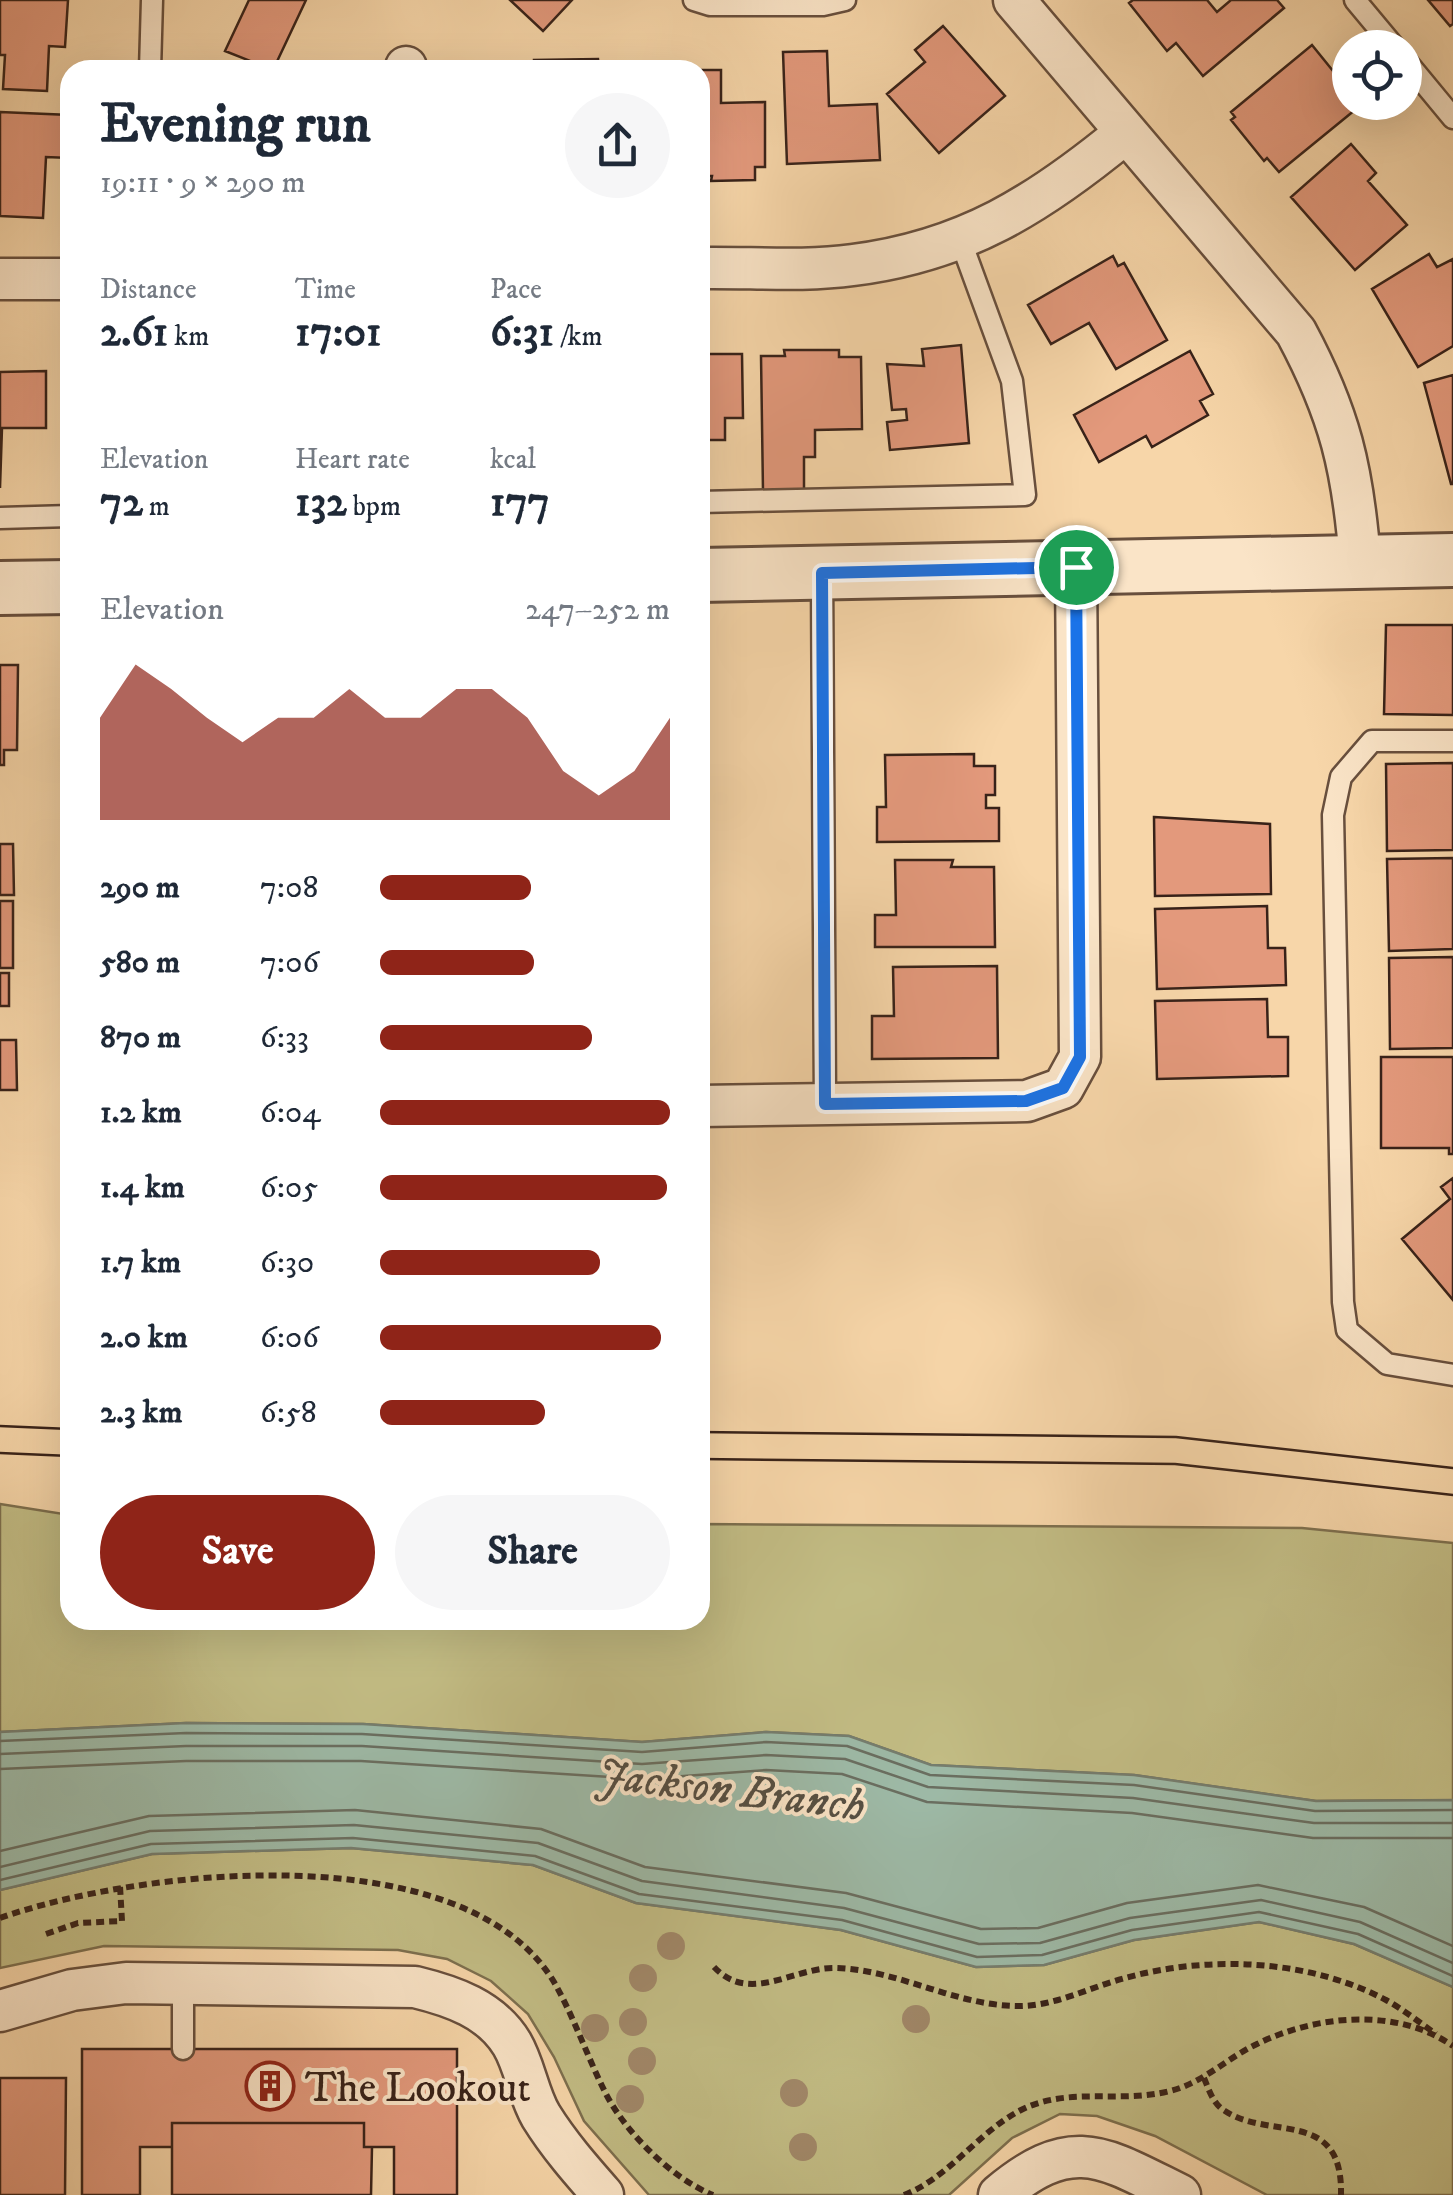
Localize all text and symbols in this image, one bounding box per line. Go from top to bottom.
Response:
map controls [1332,30,1422,120]
button: locate [1332,30,1422,120]
text: Evening run [100,91,371,160]
button: share [565,93,670,198]
text: 19:11 · 9 × 290 m [100,163,306,203]
text: Distance [100,272,196,307]
text: Time [295,272,356,307]
text: Pace [490,272,542,307]
text: 2.61 [100,307,168,359]
text: 17:01 [295,307,381,359]
text: 6:31 [490,307,554,359]
text: km [168,319,209,354]
text: /km [554,319,602,354]
text: Elevation [100,442,208,477]
text: Heart rate [295,442,410,477]
text: kcal [490,442,536,477]
text: 72 [100,477,143,529]
text: 132 [295,477,347,529]
text: 177 [490,477,550,529]
text: m [143,489,170,524]
text: bpm [347,489,401,524]
pin [1034,525,1119,610]
icon: arrive [1049,540,1104,595]
text: Elevation [100,590,224,630]
text: 247–252 m [525,590,670,630]
text: 290 m [100,868,180,908]
text: 7:08 [260,868,318,908]
text: 580 m [100,943,180,983]
text: 7:06 [260,943,319,983]
text: 870 m [100,1018,181,1058]
text: 6:33 [260,1018,309,1058]
text: 1.2 km [100,1093,182,1133]
text: 6:04 [260,1093,321,1133]
text: 1.4 km [100,1168,185,1208]
text: 6:05 [260,1168,318,1208]
text: 1.7 km [100,1243,181,1283]
text: 6:30 [260,1243,314,1283]
text: 2.0 km [100,1318,188,1358]
text: 6:06 [260,1318,319,1358]
text: 2.3 km [100,1393,182,1433]
text: 6:58 [260,1393,317,1433]
button: Save [100,1495,375,1610]
button: Share [395,1495,670,1610]
water label: Jackson Branch [593,1747,868,1835]
building icon: The Lookout [244,2060,296,2112]
place label: The Lookout [305,2063,531,2115]

